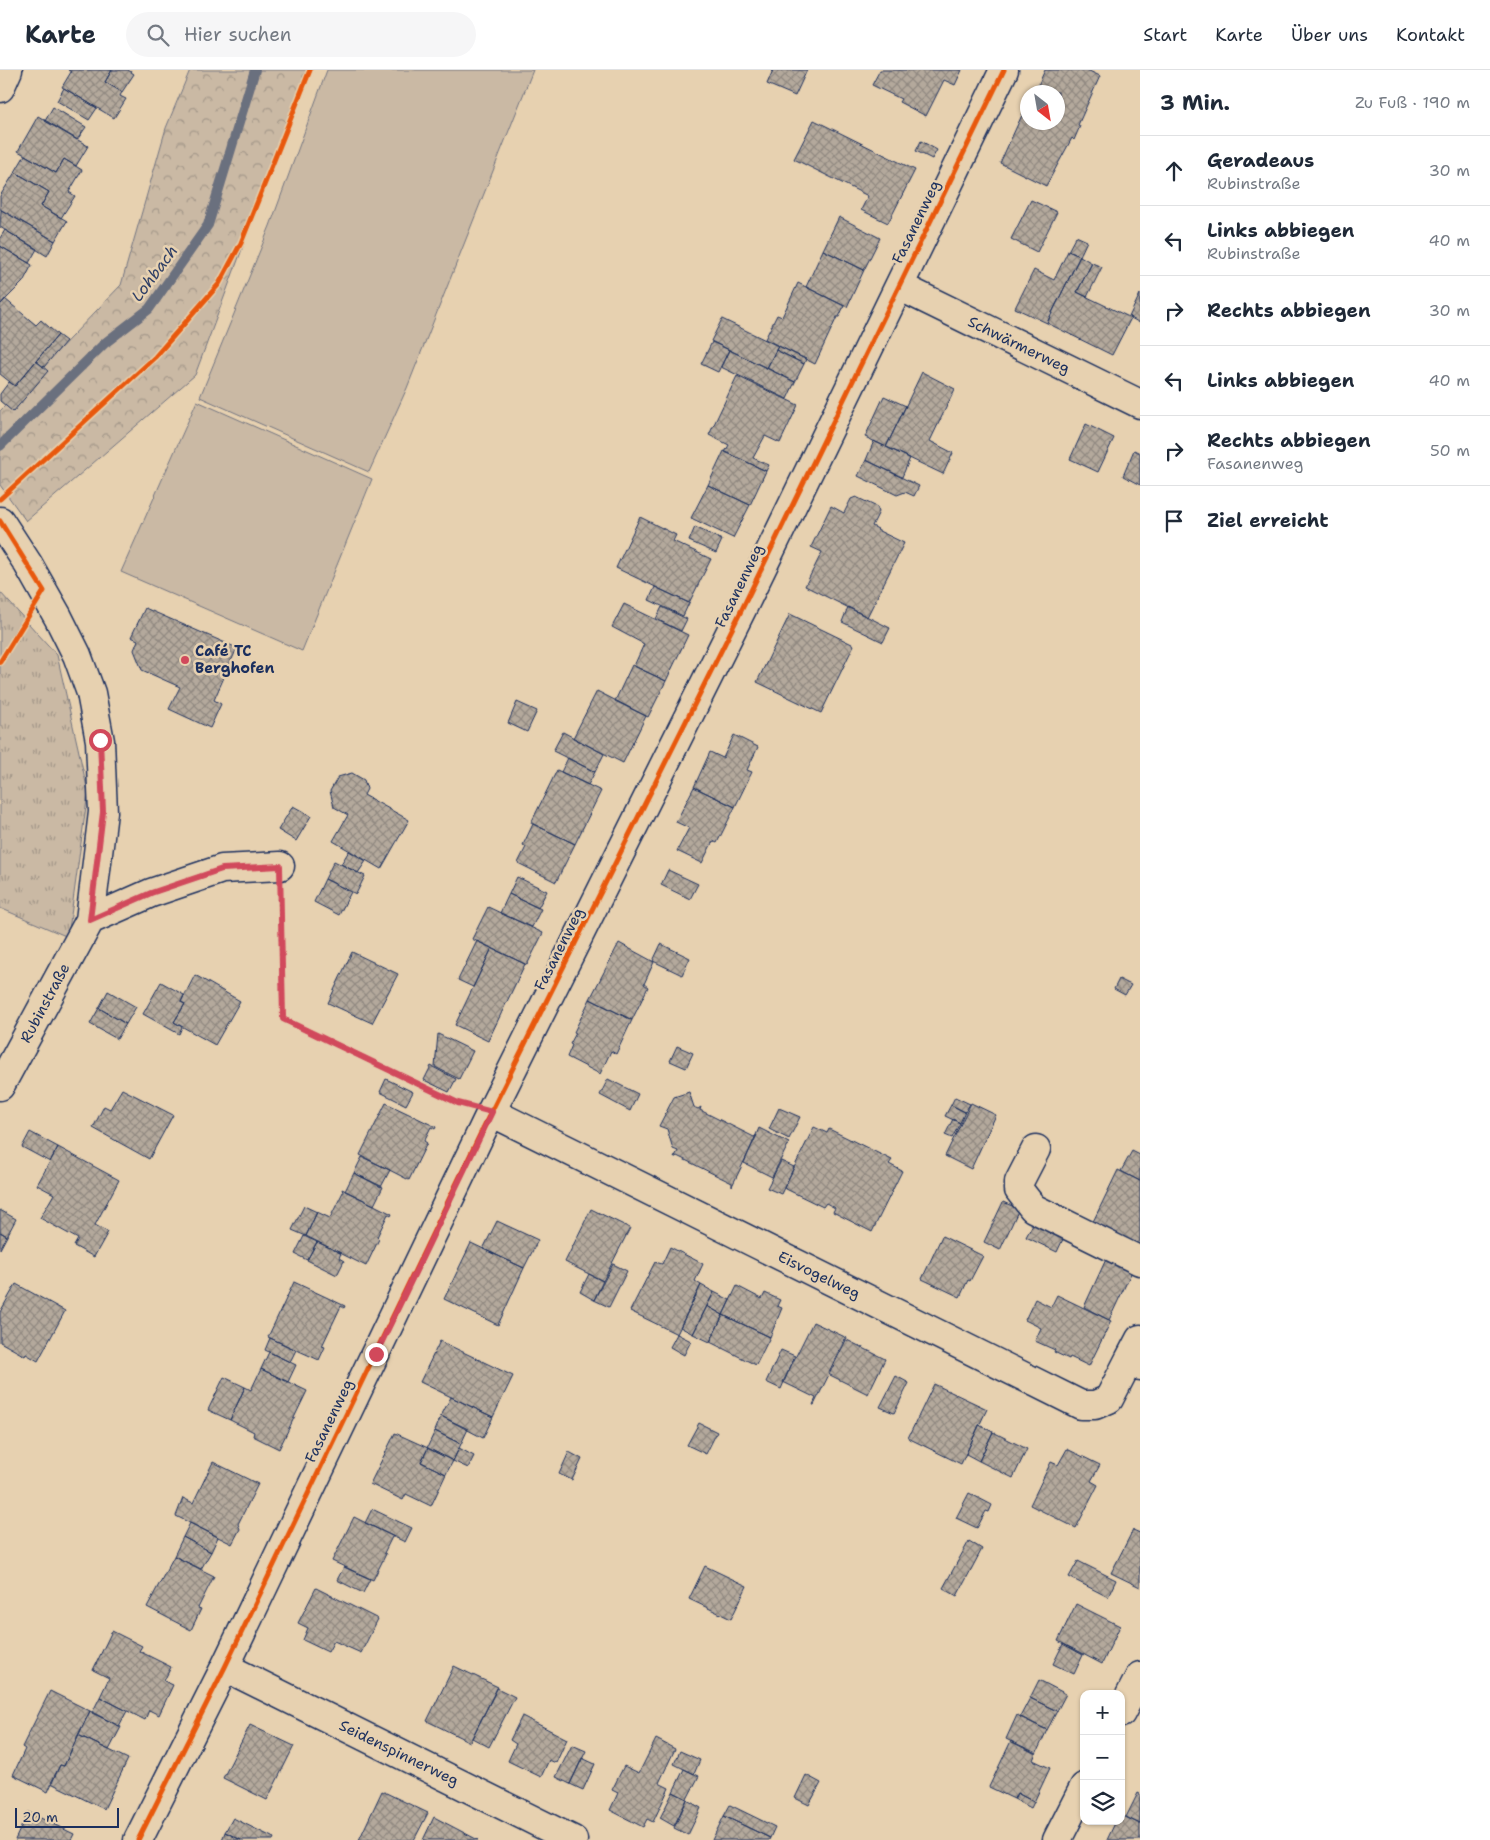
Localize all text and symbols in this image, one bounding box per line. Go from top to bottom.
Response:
search box [126,12,476,57]
text: Karte [25,19,96,51]
icon: search [144,21,172,49]
text: Hier suchen [184,22,291,47]
text: Start [1143,23,1187,47]
text: Karte [1215,23,1263,47]
text: Über uns [1291,23,1368,47]
text: Kontakt [1396,23,1465,47]
north arrow [1020,85,1065,130]
text: 3 Min. [1160,89,1230,117]
text: Zu Fuß · 190 m [1355,92,1470,113]
text: Geradeaus [1207,148,1314,173]
icon: ahead [1160,157,1188,185]
text: 30 m [1429,160,1470,181]
text: Rubinstraße [1207,173,1301,194]
street label: Fasanenweg [887,177,945,267]
text: Links abbiegen [1207,218,1354,243]
icon: left [1160,227,1188,255]
text: 40 m [1428,230,1470,251]
water label: Lohbach [126,241,182,306]
text: Rubinstraße [1207,243,1301,264]
icon: right [1160,297,1188,325]
text: Rechts abbiegen [1207,298,1371,323]
text: 30 m [1429,300,1470,321]
street label: Schwärmerweg [965,312,1073,378]
icon: left [1160,367,1188,395]
text: Links abbiegen [1207,368,1354,393]
text: 40 m [1428,370,1470,391]
text: Rechts abbiegen [1207,428,1371,453]
icon: right [1160,437,1188,465]
text: 50 m [1430,440,1470,461]
text: Fasanenweg [1207,453,1303,474]
icon: arrive [1160,507,1188,535]
text: Ziel erreicht [1207,508,1328,533]
street label: Fasanenweg [710,541,768,631]
place label: Café TC Berghofen [195,641,274,678]
marker: Café TC Berghofen [179,654,191,666]
route start [89,729,112,752]
street label: Fasanenweg [530,904,588,994]
street label: Rubinstraße [16,960,74,1046]
street label: Eisvogelweg [774,1246,864,1304]
route end [365,1343,388,1366]
street label: Fasanenweg [300,1376,358,1466]
map controls [1080,1690,1125,1825]
button: + [1080,1690,1125,1735]
street label: Seidenspinnerweg [336,1715,462,1791]
button: − [1080,1735,1125,1780]
button: layers [1080,1780,1125,1825]
scale bar [15,1805,119,1828]
text: 20 m [22,1808,58,1826]

